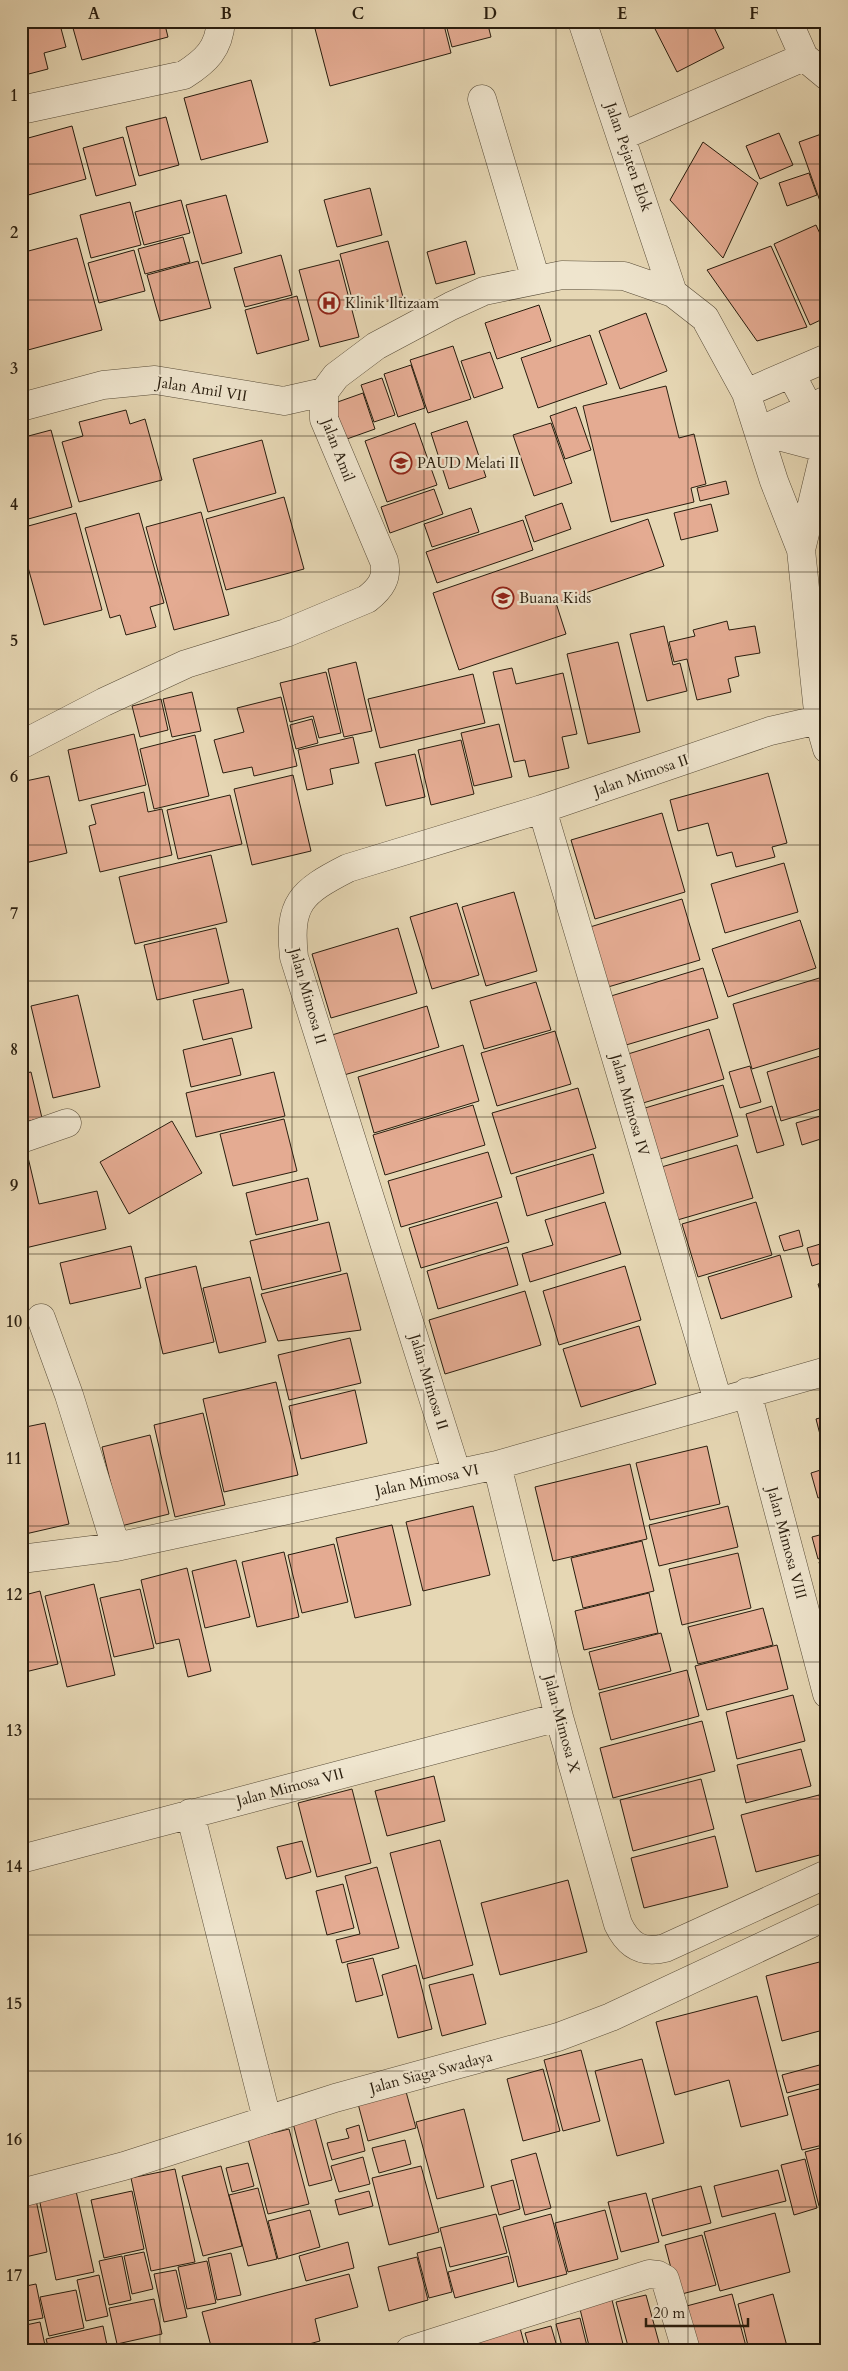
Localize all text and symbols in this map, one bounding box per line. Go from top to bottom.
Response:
text: A [88,3,100,25]
text: B [220,3,232,25]
text: C [352,3,364,25]
text: D [483,3,497,25]
text: E [617,3,627,25]
text: F [749,3,759,25]
text: 1 [10,85,18,107]
street label: Jalan Pejaten Elok [600,98,657,214]
text: 2 [10,222,18,244]
hospital icon: Klinik Iltizaam [317,291,341,315]
place label: Klinik Iltizaam [345,293,440,313]
text: 3 [10,358,18,380]
street label: Jalan Amil VII [153,372,249,406]
street label: Jalan Amil [316,414,359,484]
school or university icon: PAUD Melati II [389,451,413,475]
place label: PAUD Melati II [417,453,519,473]
text: 4 [10,494,18,516]
school or university icon: Buana Kids [491,586,515,610]
place label: Buana Kids [519,588,591,608]
text: 5 [10,630,18,652]
street label: Jalan Mimosa II [589,749,691,801]
text: 6 [10,766,18,788]
text: 7 [10,903,18,925]
street label: Jalan Mimosa II [284,944,331,1046]
text: 8 [10,1039,18,1061]
street label: Jalan Mimosa IV [605,1050,654,1158]
text: 9 [10,1175,18,1197]
text: 10 [6,1311,22,1333]
street label: Jalan Mimosa II [404,1330,453,1432]
text: 11 [6,1448,22,1470]
street label: Jalan Mimosa VI [371,1459,481,1501]
street label: Jalan Mimosa VIII [762,1483,812,1601]
text: 12 [6,1584,22,1606]
street label: Jalan Mimosa X [539,1671,585,1775]
text: 13 [6,1720,22,1742]
street label: Jalan Mimosa VII [232,1763,346,1811]
text: 14 [6,1856,22,1878]
text: 15 [6,1993,22,2015]
street label: Jalan Siaga Swadaya [365,2046,495,2099]
text: 16 [6,2129,22,2151]
text: 17 [6,2265,22,2287]
scale bar [646,2296,748,2328]
text: 20 m [653,2303,685,2323]

